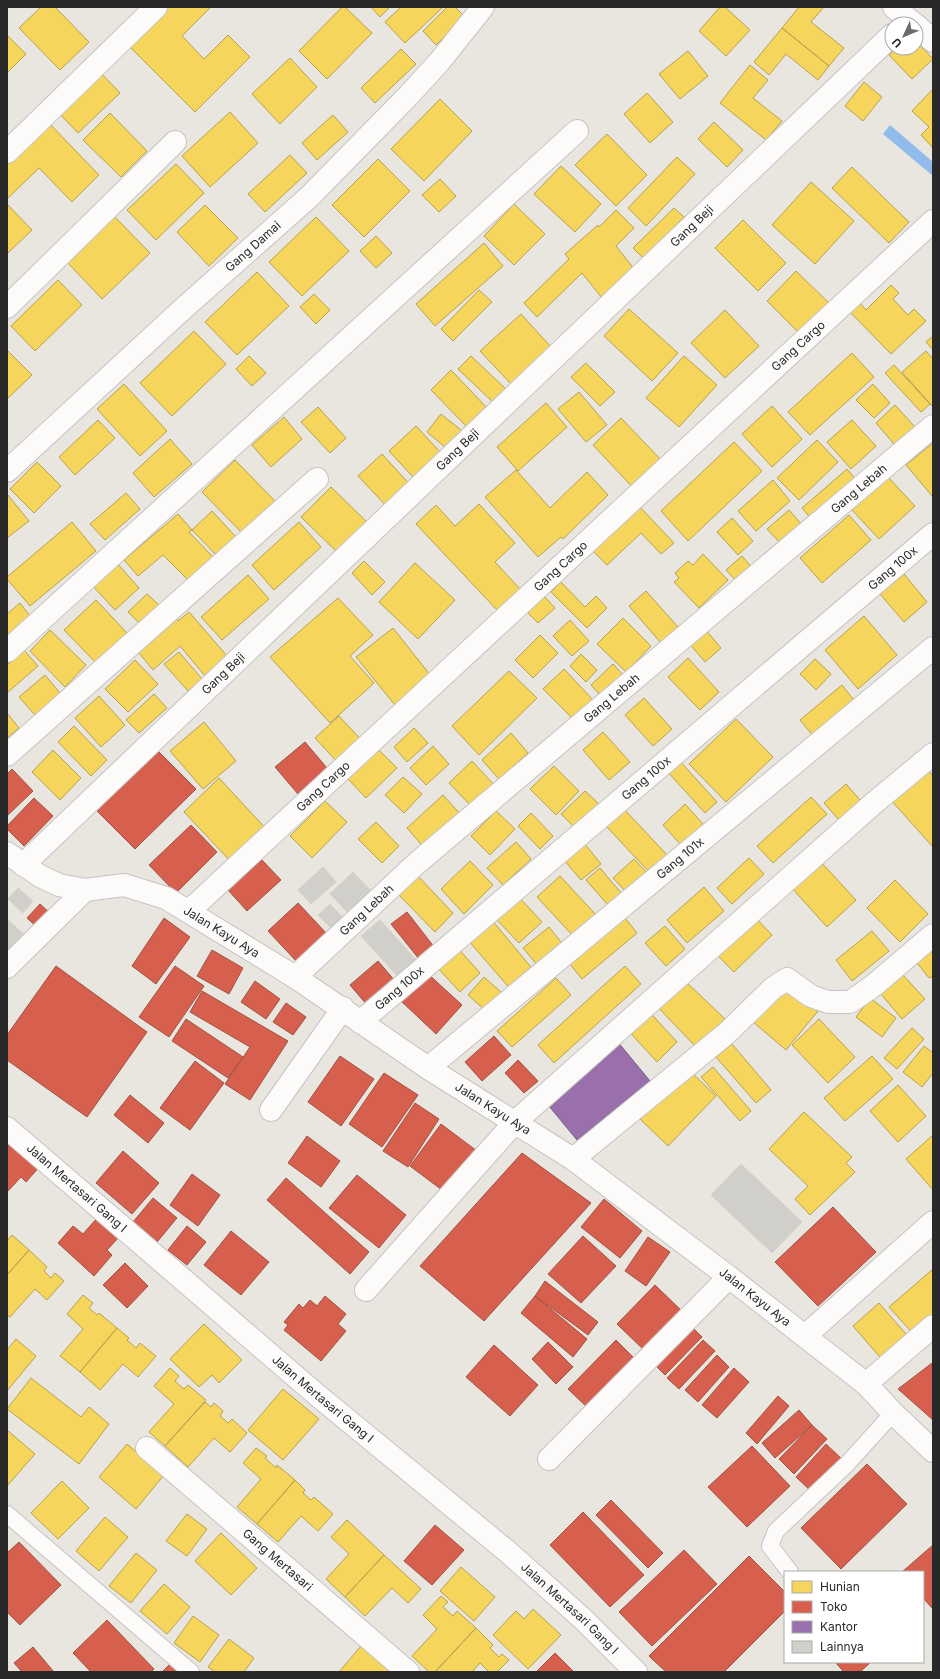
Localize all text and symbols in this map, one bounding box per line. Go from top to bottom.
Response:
north arrow [884,16,924,56]
text: U [889,35,905,51]
street label: Gang Beji [667,202,716,250]
street label: Gang Damai [222,218,284,275]
street label: Gang Cargo [768,317,828,374]
street label: Gang Beji [432,425,482,474]
street label: Gang Lebah [827,460,890,516]
street label: Gang Cargo [530,537,590,594]
street label: Gang 100x [865,542,921,593]
street label: Gang Beji [198,649,248,697]
street label: Gang Lebah [580,670,642,726]
street label: Gang 100x [618,752,674,803]
street label: Gang Cargo [293,758,353,815]
street label: Gang 101x [653,833,707,882]
street label: Gang Lebah [336,881,396,939]
street label: Jalan Kayu Aya [181,903,262,960]
street label: Gang 100x [372,962,427,1013]
street label: Jalan Kayu Aya [453,1079,534,1138]
street label: Jalan Mertasari Gang I [24,1140,130,1235]
street label: Jalan Kayu Aya [716,1264,794,1329]
street label: Jalan Mertasari Gang I [269,1352,377,1445]
street label: Gang Mertasari [240,1525,316,1594]
street label: Jalan Mertasari Gang I [518,1559,622,1657]
legend [784,1571,924,1663]
text: Hunian [820,1579,860,1594]
text: Toko [820,1599,848,1614]
text: Kantor [820,1619,858,1634]
text: Lainnya [820,1639,864,1654]

